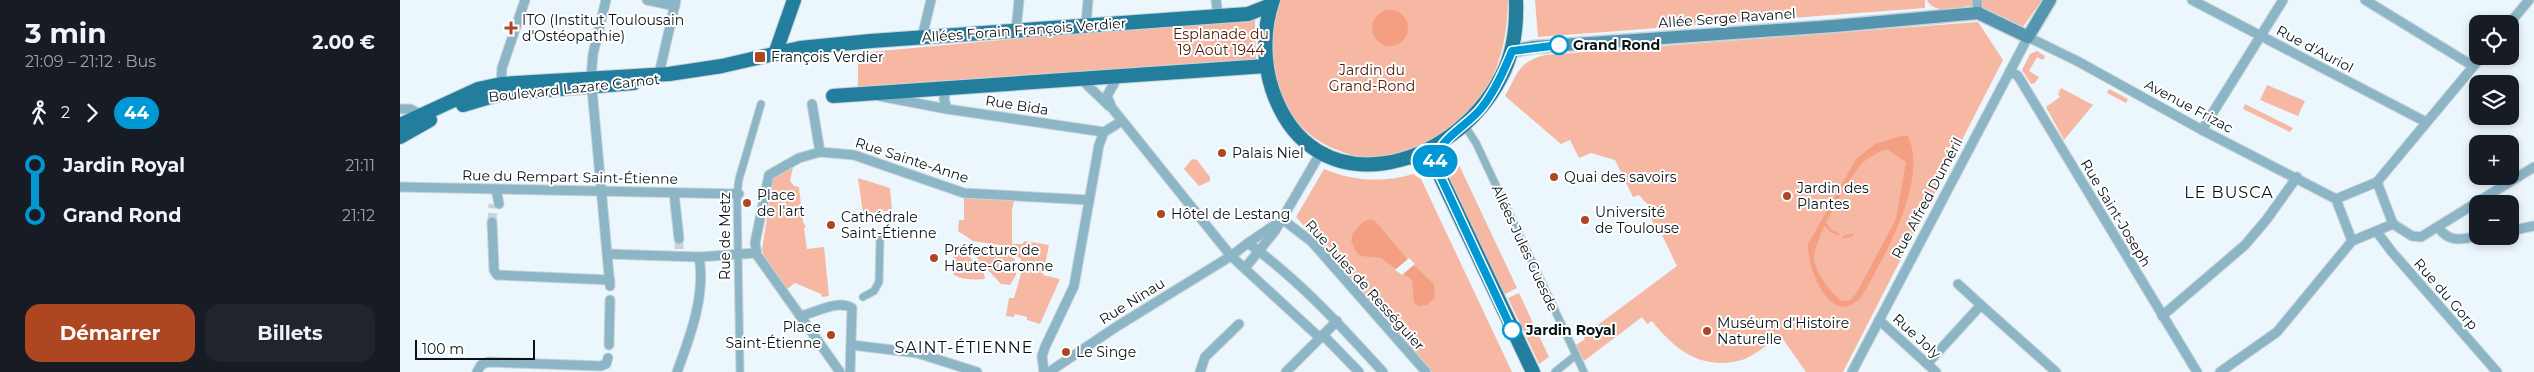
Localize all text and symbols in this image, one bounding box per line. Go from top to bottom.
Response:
street label: Allée Serge Ravanel [1658,4,1796,32]
place label: ITO (Institut Toulousain d'Ostéopathie) [522,11,684,45]
street label: Allées Forain François Verdier [921,14,1127,46]
map controls [2469,15,2519,245]
button: locate [2469,15,2519,65]
text: 3 min [25,16,107,50]
marker: ITO (Institut Toulousain d'Ostéopathie) [504,21,518,35]
street label: Rue d'Auriol [2273,21,2357,77]
park label: Esplanade du 19 Août 1944 [1173,25,1269,59]
text: 2.00 € [312,31,375,54]
marker: Grand Rond [1549,35,1569,55]
place label: Grand Rond [1573,36,1660,54]
place label: François Verdier [771,48,884,66]
marker: François Verdier [753,50,767,64]
text: 21:09 – 21:12 · Bus [25,52,156,71]
park label: Jardin du Grand-Rond [1329,61,1415,95]
street label: Boulevard Lazare Carnot [488,70,661,106]
street label: Avenue Frizac [2142,75,2236,137]
button: layers [2469,75,2519,125]
street label: Rue Bida [984,91,1050,119]
icon: walk [25,99,53,127]
icon: forward [78,99,106,127]
text: 44 [124,102,149,124]
text: 2 [61,103,70,122]
street label: Rue Sainte-Anne [853,133,971,187]
street label: Rue Alfred Duméril [1887,134,1967,262]
button: + [2469,135,2519,185]
place label: Palais Niel [1232,144,1304,162]
line badge: 44 [1412,145,1458,177]
marker: Palais Niel [1216,147,1228,159]
text: 44 [1423,150,1447,172]
text: Jardin Royal [63,154,185,177]
text: 21:11 [345,156,375,175]
street label: Rue Saint-Joseph [2077,156,2155,270]
street label: Rue du Rempart Saint-Étienne [462,166,678,188]
place label: Quai des savoirs [1564,168,1677,186]
marker: Quai des savoirs [1548,171,1560,183]
place label: Jardin des Plantes [1796,179,1869,213]
street label: Allées Jules Guesde [1488,182,1562,314]
district label: LE BUSCA [2184,183,2274,202]
place label: Place de l'art [757,186,805,220]
marker: Jardin des Plantes [1781,190,1793,202]
street label: Rue de Metz [716,192,734,280]
button: − [2469,195,2519,245]
marker: Place de l'art [741,197,753,209]
place label: Université de Toulouse [1595,203,1679,237]
text: Grand Rond [63,204,181,227]
place label: Hôtel de Lestang [1171,205,1290,223]
text: 21:12 [342,206,375,225]
place label: Cathédrale Saint-Étienne [841,208,936,242]
marker: Hôtel de Lestang [1155,208,1167,220]
marker: Université de Toulouse [1579,214,1591,226]
street label: Rue Jules de Rességuier [1301,216,1429,354]
marker: Cathédrale Saint-Étienne [825,219,837,231]
place label: Préfecture de Haute-Garonne [944,241,1053,275]
marker: Préfecture de Haute-Garonne [928,252,940,264]
street label: Rue du Gorp [2410,255,2482,333]
street label: Rue Ninau [1096,274,1168,328]
button: Démarrer [25,304,195,362]
button: Billets [205,304,375,362]
street label: Rue Joly [1889,310,1945,363]
place label: Muséum d'Histoire Naturelle [1717,314,1849,348]
place label: Place Saint-Étienne [726,318,821,352]
marker: Jardin Royal [1502,320,1522,340]
place label: Jardin Royal [1525,321,1616,339]
marker: Muséum d'Histoire Naturelle [1701,325,1713,337]
marker: Place Saint-Étienne [825,329,837,341]
scale bar [415,337,535,360]
district label: SAINT-ÉTIENNE [894,338,1034,357]
text: 100 m [422,340,464,358]
place label: Le Singe [1076,343,1136,361]
marker: Le Singe [1060,346,1072,358]

